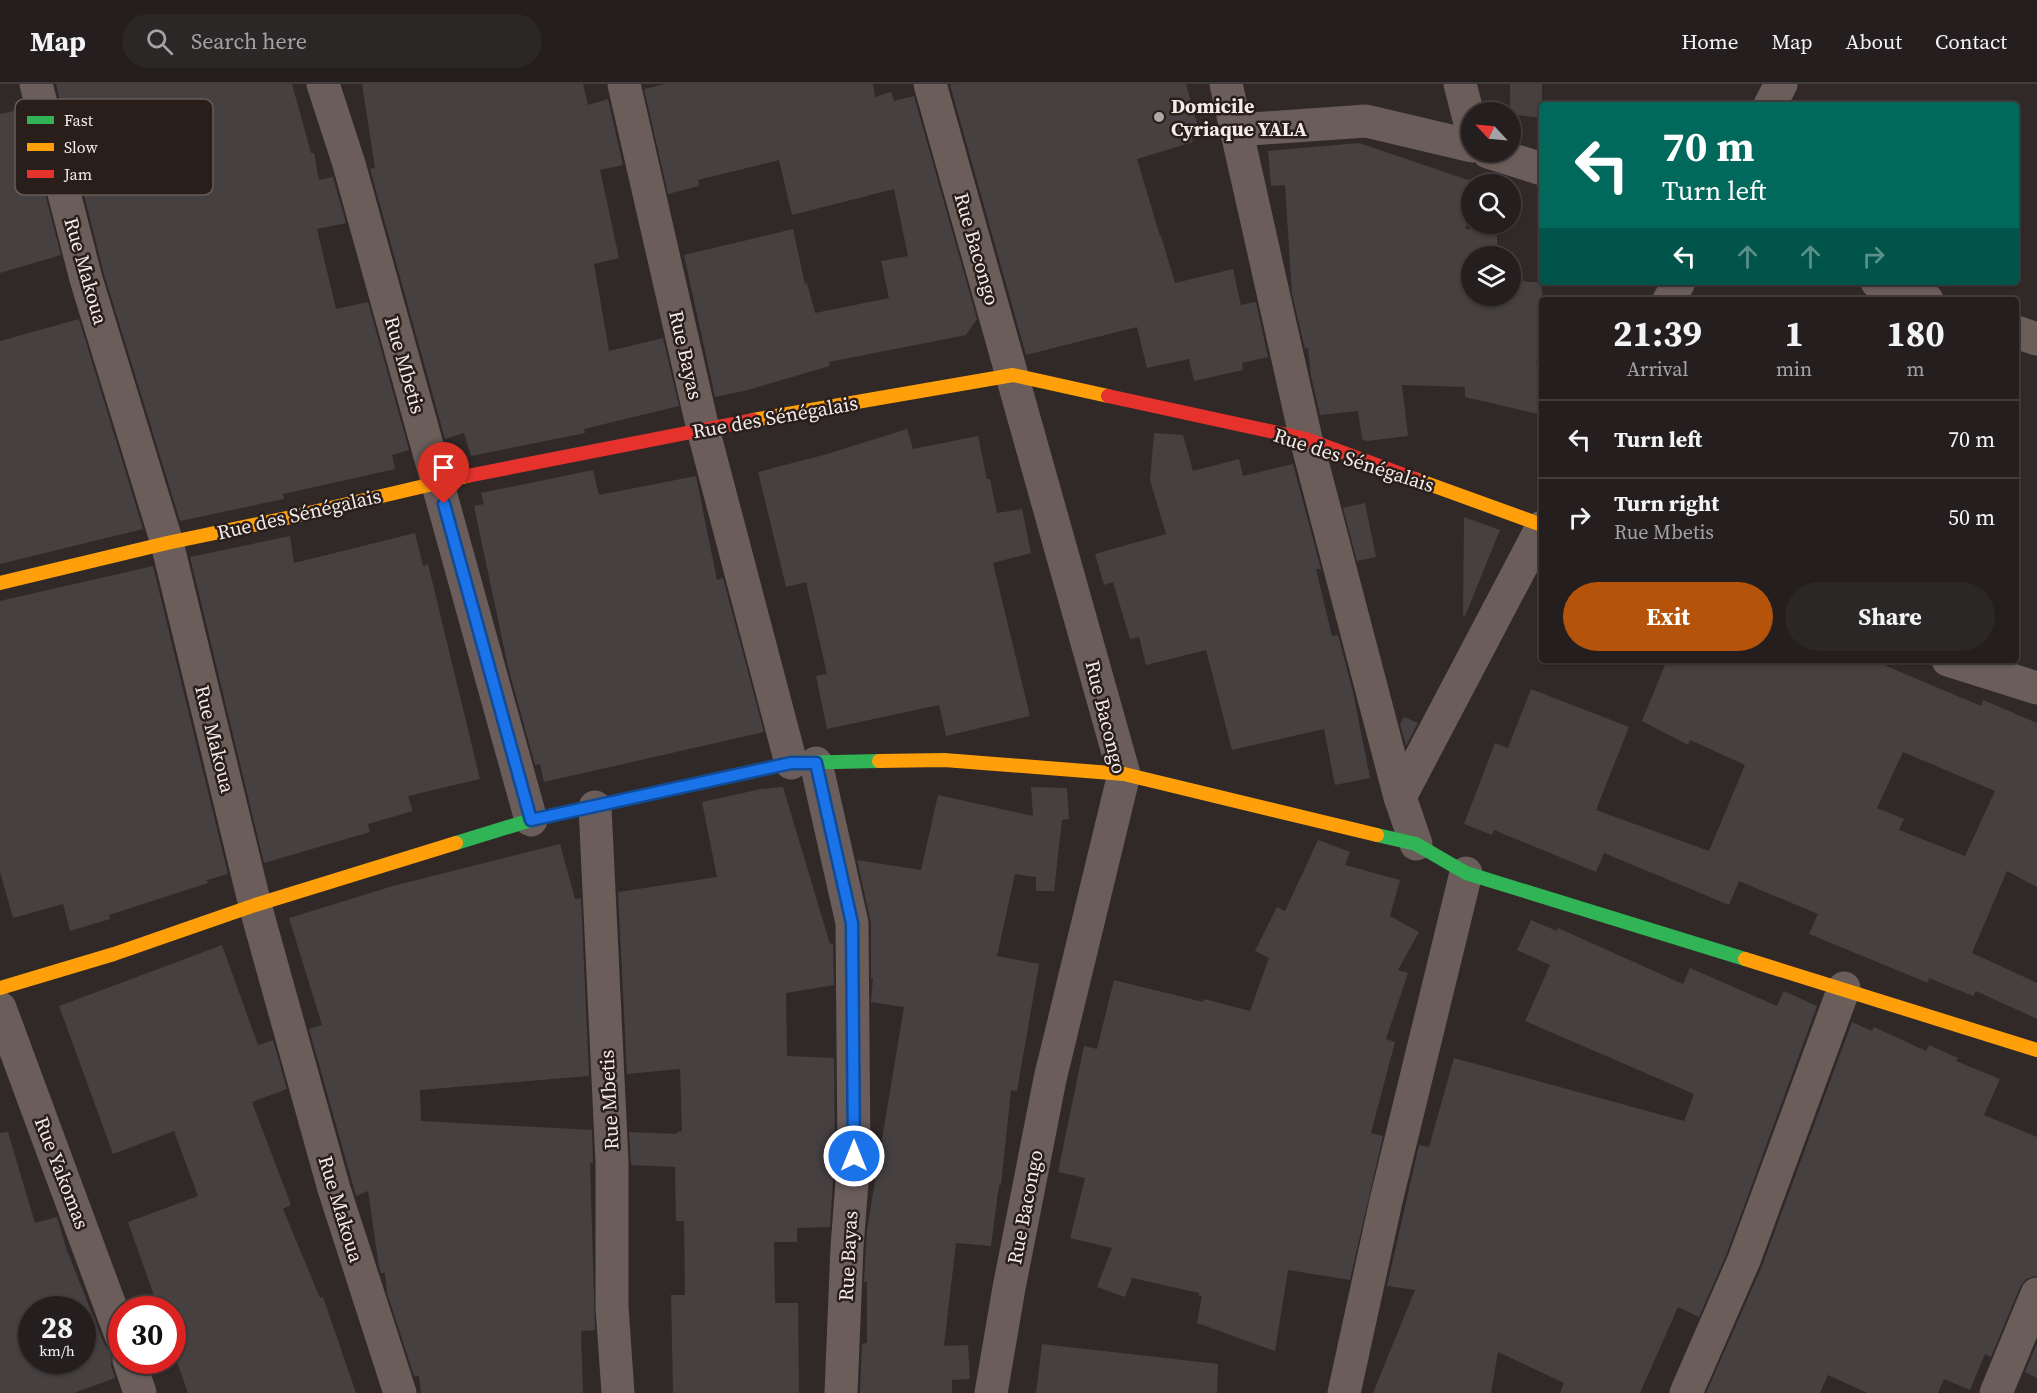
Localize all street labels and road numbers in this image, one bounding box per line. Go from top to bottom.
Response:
street label: Rue Bacongo [948,189,1006,309]
street label: Rue Makoua [57,214,115,329]
street label: Rue Bayas [662,308,710,402]
street label: Rue Mbetis [378,313,432,417]
street label: Rue des Sénégalais [690,389,860,445]
street label: Rue des Sénégalais [1270,421,1438,499]
street label: Rue des Sénégalais [214,482,384,546]
street label: Rue Bacongo [1078,657,1134,777]
street label: Rue Makoua [188,682,242,797]
street label: Rue Mbetis [592,1049,626,1151]
street label: Rue Yakomas [28,1113,96,1233]
street label: Rue Bacongo [1000,1147,1050,1267]
street label: Rue Makoua [312,1152,371,1267]
street label: Rue Bayas [832,1210,864,1302]

